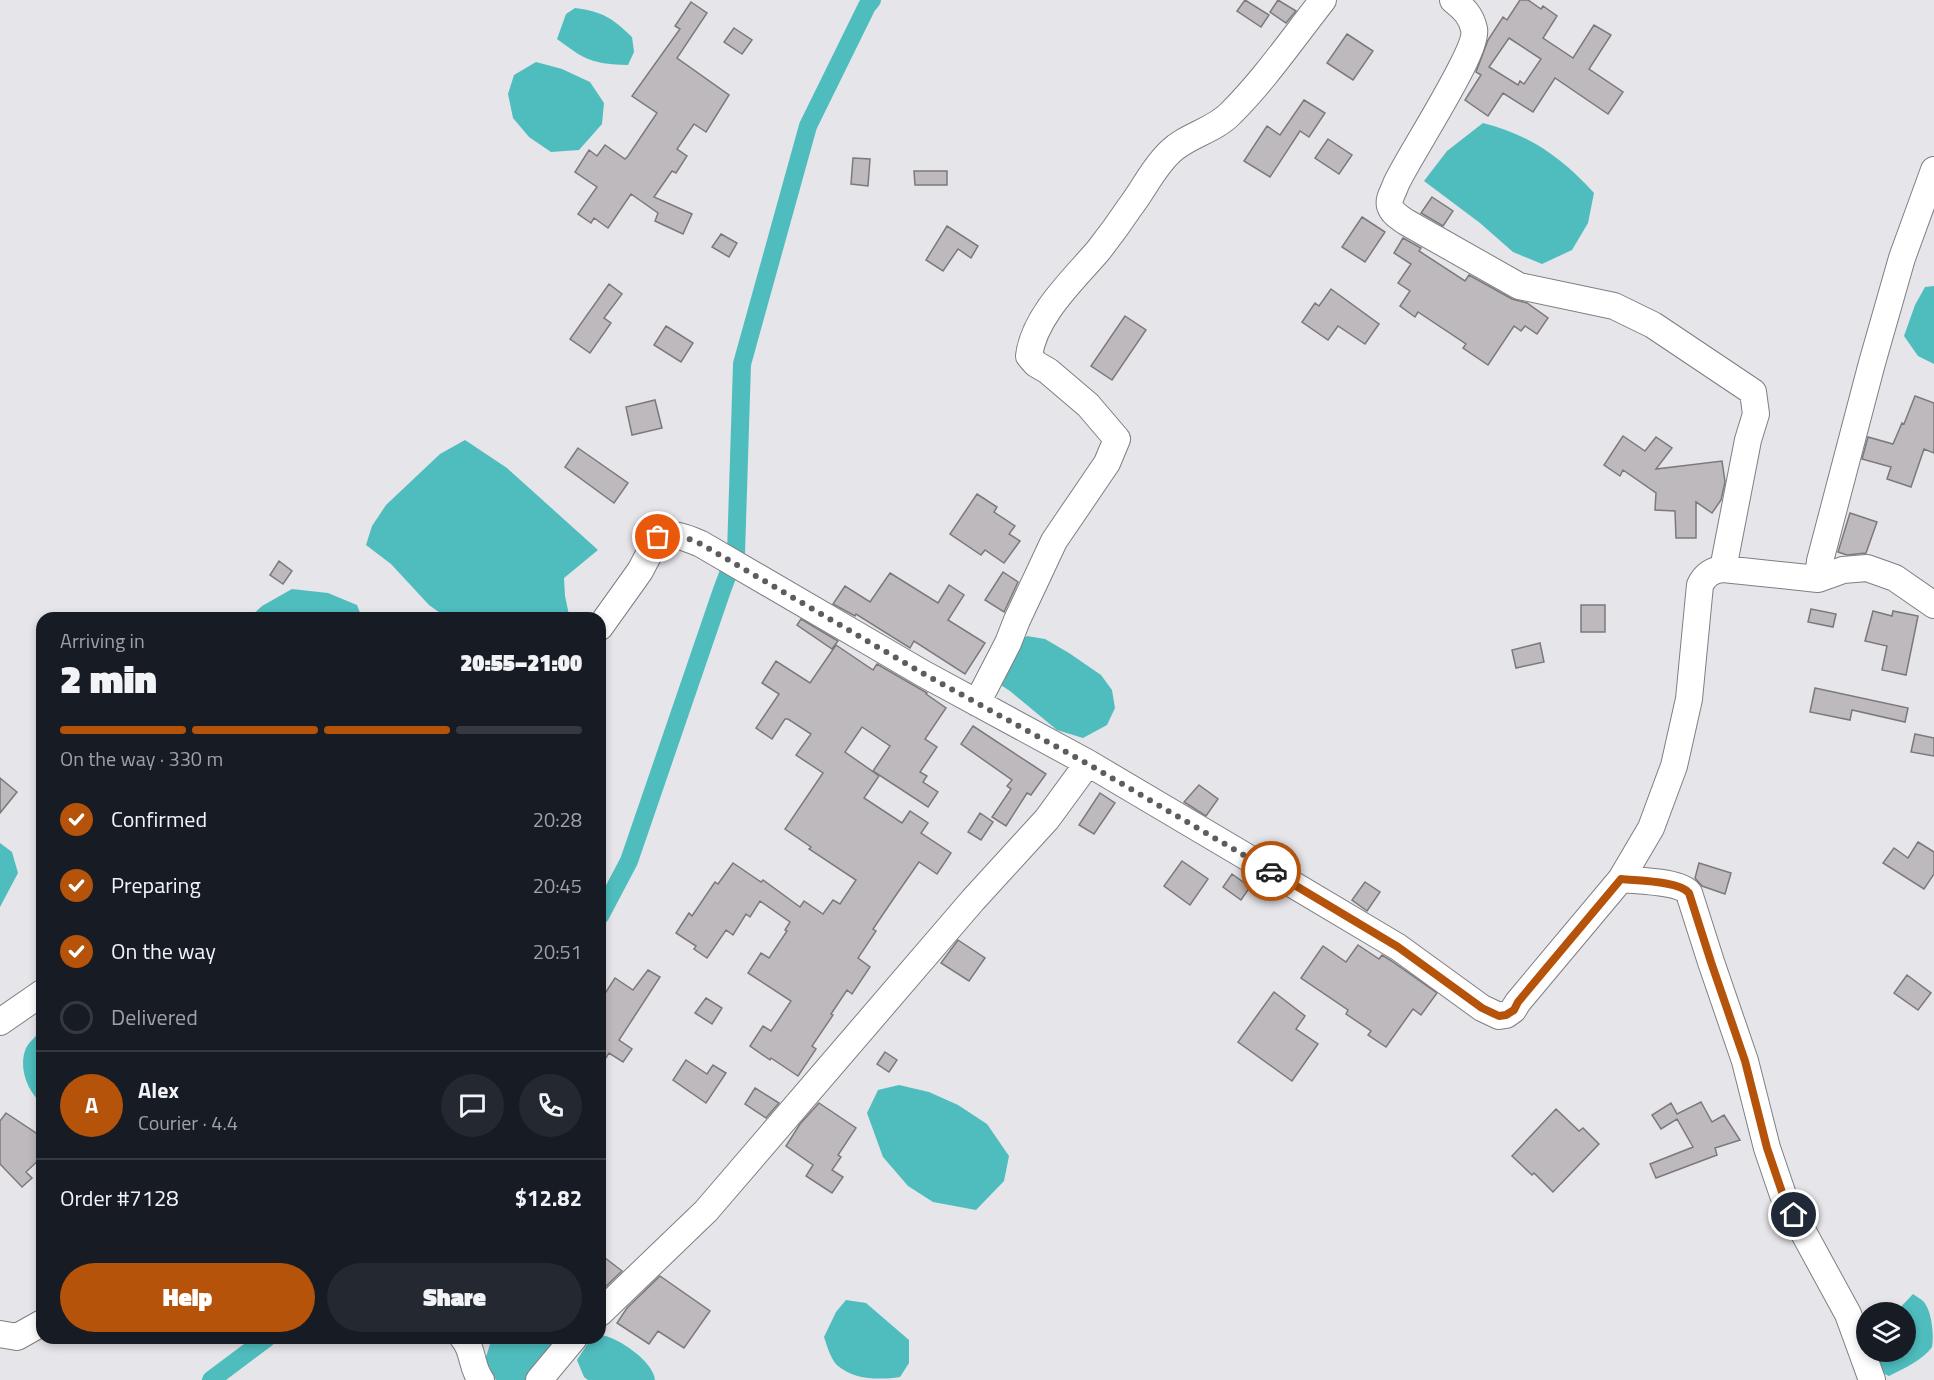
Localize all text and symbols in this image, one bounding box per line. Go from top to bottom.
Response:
pin [632,511,683,562]
icon: bag [641,520,674,553]
text: Arriving in [60,625,145,656]
text: 20:55–21:00 [460,646,582,680]
text: 2 min [60,649,157,708]
text: On the way · 330 m [60,743,223,774]
text: Confirmed [111,802,207,836]
icon: check [60,803,93,836]
text: 20:28 [533,804,582,835]
courier [1241,841,1301,901]
icon: car [1255,855,1288,888]
text: Preparing [111,868,201,902]
icon: check [60,869,93,902]
text: 20:45 [533,870,582,901]
text: On the way [111,934,216,968]
icon: check [60,935,93,968]
text: 20:51 [533,936,582,967]
text: Delivered [111,1000,198,1034]
text: Alex [138,1073,179,1107]
button: chat [441,1074,504,1137]
button: phone [519,1074,582,1137]
text: A [85,1088,98,1122]
text: Courier · 4.4 [138,1107,238,1138]
text: Order #7128 [60,1181,179,1215]
text: $12.82 [515,1181,582,1215]
pin [1768,1189,1819,1240]
icon: home [1777,1198,1810,1231]
button: Help [60,1263,315,1332]
button: Share [327,1263,582,1332]
map controls [1856,1302,1916,1362]
button: layers [1856,1302,1916,1362]

